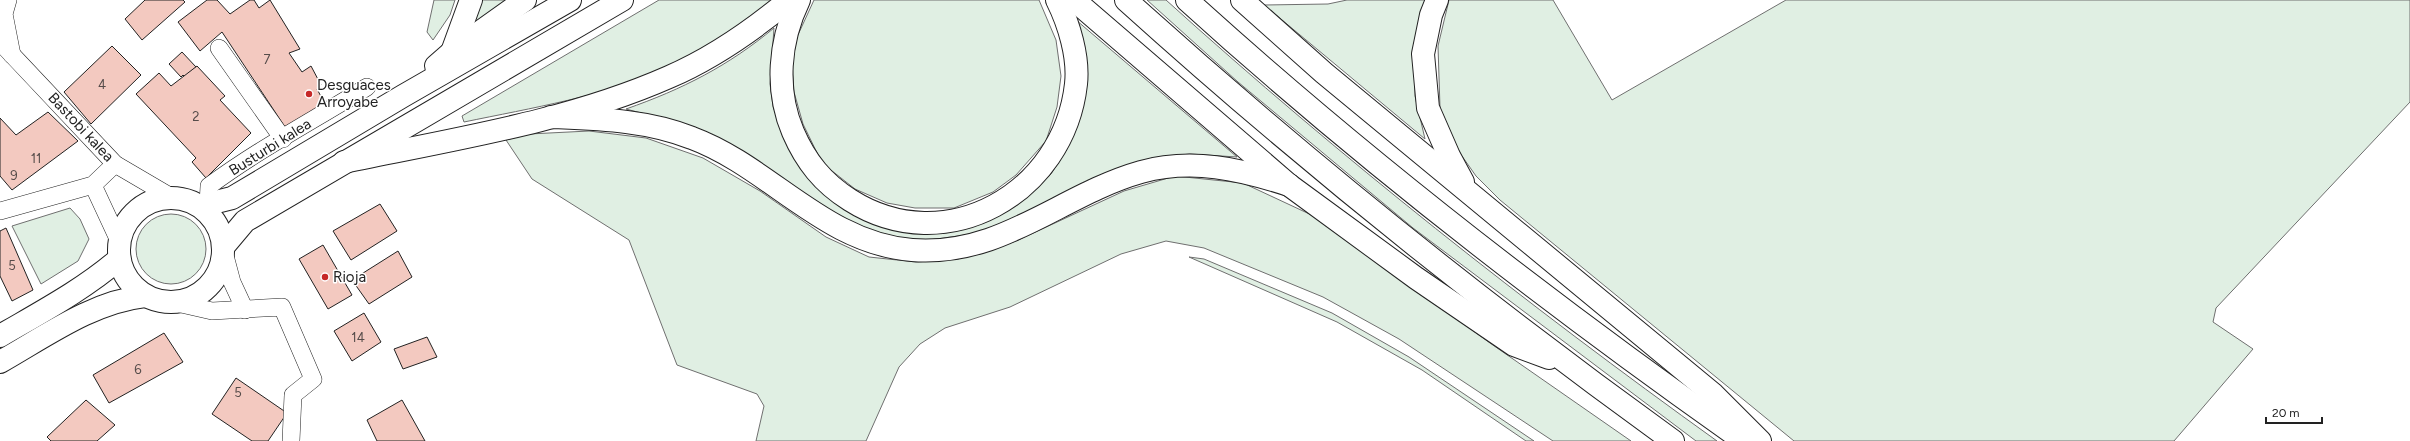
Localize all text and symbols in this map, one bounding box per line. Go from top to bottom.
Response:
house number: 7 [264,52,271,67]
place label: Desguaces Arroyabe [317,76,391,111]
house number: 4 [98,77,106,92]
street label: Bastobi kalea [44,89,118,165]
marker: Desguaces Arroyabe [304,89,314,99]
house number: 2 [192,109,200,124]
street label: Busturbi kalea [226,115,314,179]
house number: 11 [31,151,41,166]
house number: 9 [10,168,18,183]
house number: 5 [8,258,16,273]
place label: Rioja [333,268,366,286]
marker: Rioja [320,272,330,282]
house number: 14 [351,330,365,345]
house number: 6 [134,362,142,377]
house number: 5 [234,385,242,400]
scale bar [2266,399,2322,425]
text: 20 m [2272,406,2300,420]

